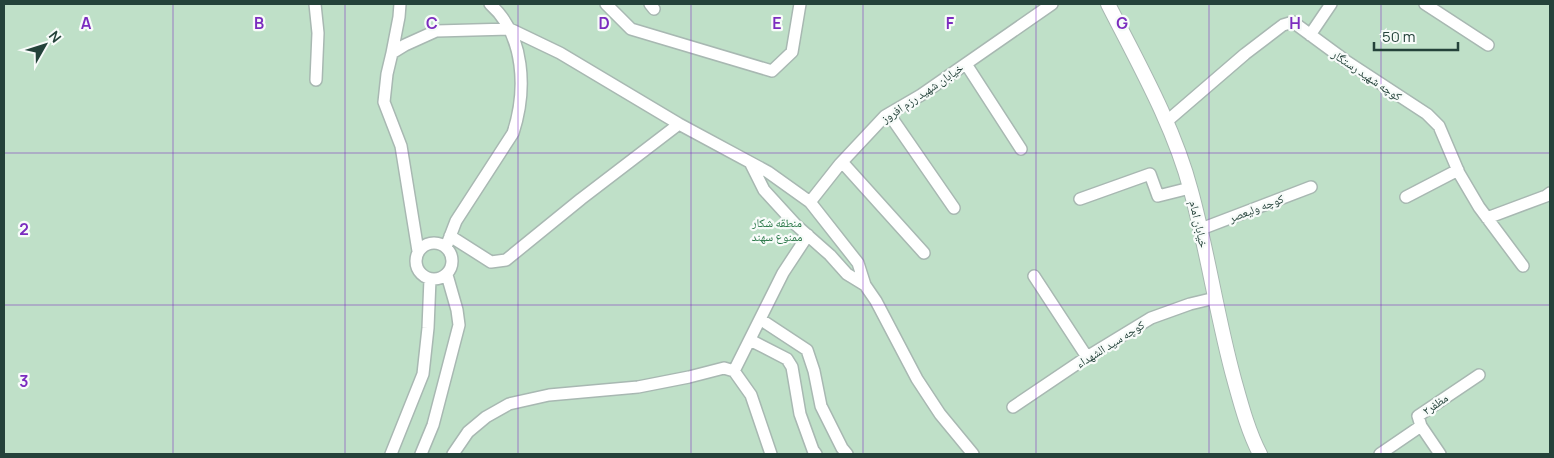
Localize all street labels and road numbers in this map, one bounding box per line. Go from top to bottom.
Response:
street label: کوچه شهید رستگار [1328,45,1405,105]
street label: خیابان شهید رزم افروز [877,59,967,127]
street label: کوچه ولیعصر [1225,190,1286,227]
street label: خیابان امام [1185,199,1213,250]
street label: کوچه سید الشهداء [1072,316,1148,372]
street label: مظفر۲ [1419,389,1451,419]

